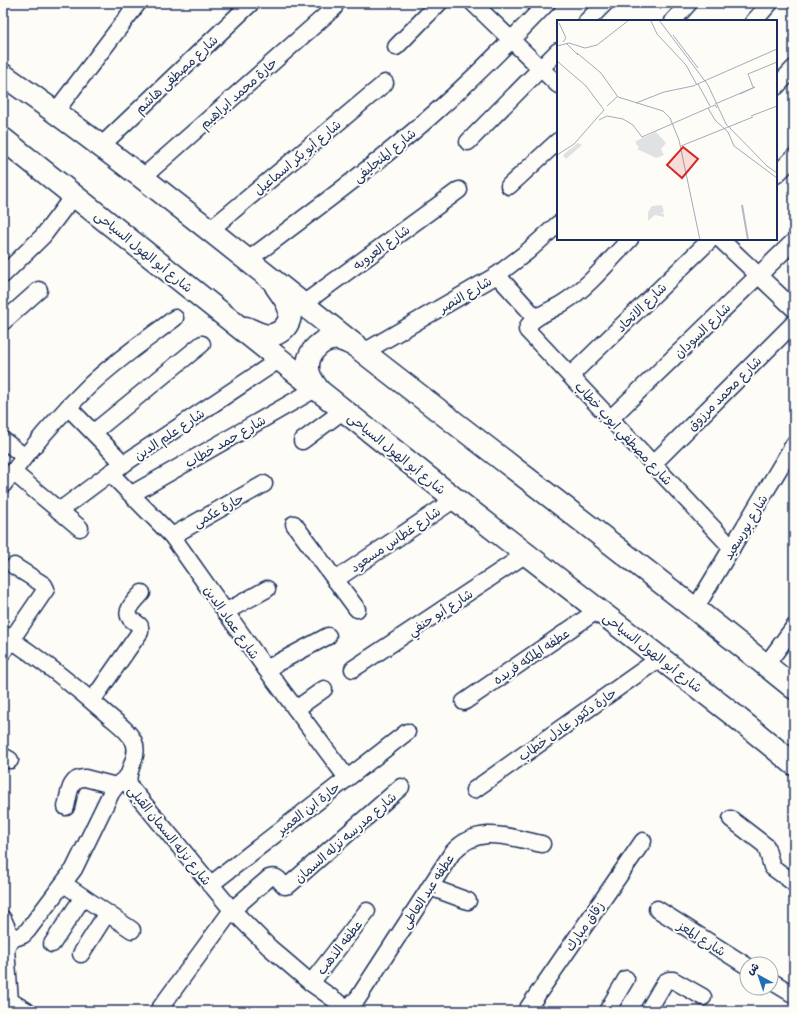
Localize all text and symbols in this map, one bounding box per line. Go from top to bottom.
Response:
inset map [557,20,777,240]
street label: شارع مصطفى هاشم [132,32,224,120]
street label: حارة محمد ابراهيم [197,55,283,135]
street label: شارع أبو بكر اسماعيل [251,117,346,201]
street label: شارع المنجليفى [350,125,421,188]
street label: شارع أبو الهول السياحى [89,207,196,298]
street label: شارع العروبه [350,222,415,276]
street label: شارع النصر [435,273,496,319]
street label: شارع الاتحاد [613,280,672,338]
street label: شارع السودان [671,300,736,364]
street label: شارع محمد مرزوق [684,353,767,436]
street label: شارع مصطفي ايوب خطاب [569,379,675,491]
street label: شارع علم الدين [131,405,209,467]
street label: شارع أبو الهول السياحى [342,409,449,500]
street label: شارع حمد خطاب [182,412,270,474]
street label: حارة عكمى [190,490,248,534]
street label: شارع بورسعيد [720,492,774,565]
street label: شارع غطاس مسعود [347,504,445,578]
street label: شارع عماد الدين [197,583,262,664]
street label: شارع أبو حنفي [405,586,478,642]
street label: شارع أبو الهول السياحى [598,609,705,699]
street label: عطفه الملكه فريده [490,625,574,691]
street label: حارة دكتور عادل خطاب [515,685,622,767]
street label: حارة ابن العمير [273,779,345,841]
street label: شارع نزله السمان القبلى [122,783,214,891]
street label: شارع مدرسه نزله السمان [291,789,402,889]
street label: عطفه عبد العاطى [398,851,460,933]
street label: زقاق مبارك [562,899,610,956]
street label: عطفه الذهب [313,917,368,980]
street label: شارع المعز [672,917,729,962]
north arrow [739,956,779,996]
text: ش [744,960,764,980]

